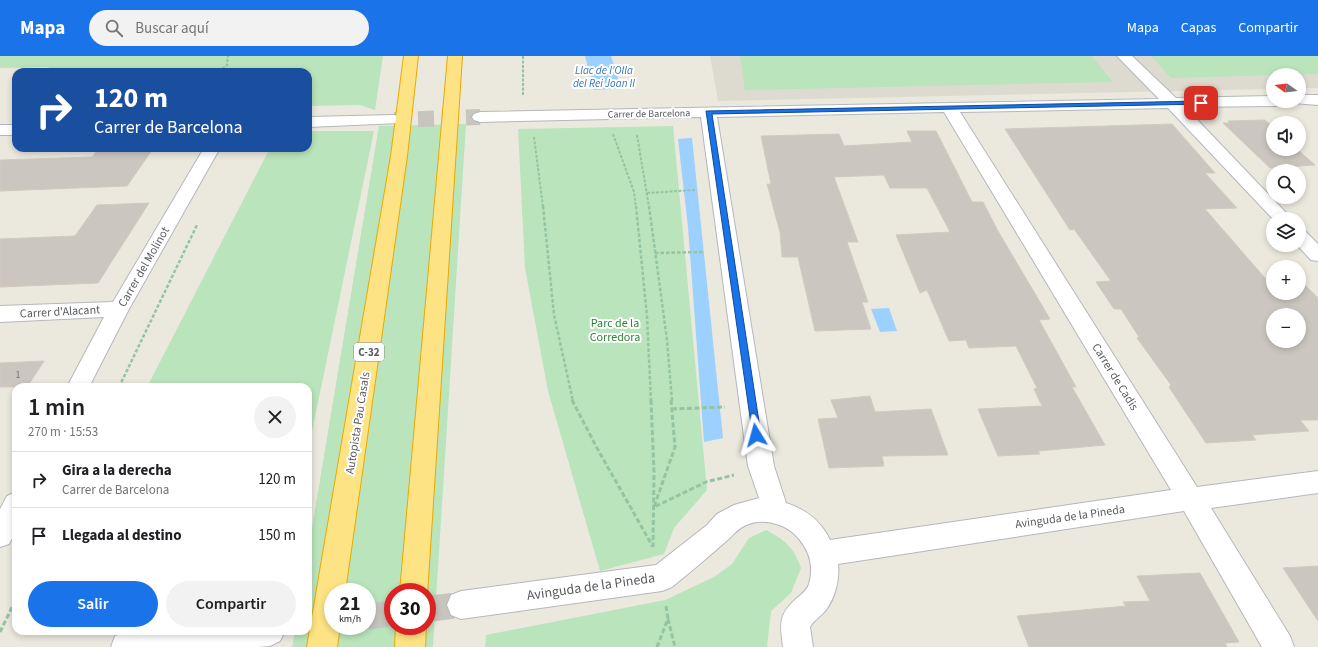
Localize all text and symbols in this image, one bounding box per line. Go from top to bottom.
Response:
search box [89,10,369,46]
text: Mapa [20,15,65,42]
icon: search [103,17,125,39]
text: Buscar aquí [135,18,209,39]
text: Mapa [1127,18,1159,38]
text: Capas [1181,18,1216,38]
text: Compartir [1238,18,1298,38]
water label: Llac de l'Olla del Rei Joan II [573,63,635,91]
north arrow [1266,68,1306,108]
map controls [1266,68,1306,348]
text: 120 m [94,78,168,118]
icon: right [28,84,80,136]
pin [1184,86,1218,120]
icon: arrive [1190,92,1212,114]
street label: Carrer de Barcelona [608,106,690,122]
text: Carrer de Barcelona [94,115,243,140]
button: sound [1266,116,1306,156]
button: search [1266,164,1306,204]
button: layers [1266,212,1306,252]
street label: Carrer del Molinot [114,224,174,310]
button: + [1266,260,1306,300]
street label: Carrer d'Alacant [19,301,101,323]
button: − [1266,308,1306,348]
park label: Parc de la Corredora [590,315,640,346]
street label: Carrer de Cadis [1088,340,1142,414]
road number: C-32 [354,343,384,361]
house number: 1 [16,368,21,382]
street label: Autopista Pau Casals [342,371,374,475]
text: 1 min [28,390,85,425]
button: close [254,396,296,438]
position arrow [735,414,777,456]
text: 270 m · 15:53 [28,423,98,441]
text: Gira a la derecha [62,460,172,481]
icon: right [28,469,50,491]
text: 120 m [258,469,296,490]
text: Carrer de Barcelona [62,481,169,499]
street label: Avinguda de la Pineda [1014,501,1126,533]
icon: arrive [28,525,50,547]
text: Llegada al destino [62,525,182,546]
text: 150 m [258,525,296,546]
street label: Avinguda de la Pineda [526,568,656,606]
button: Salir [28,581,158,627]
button: Compartir [166,581,296,627]
speed limit sign: 30 [384,583,436,635]
text: 21 [339,590,361,618]
text: km/h [339,612,361,626]

